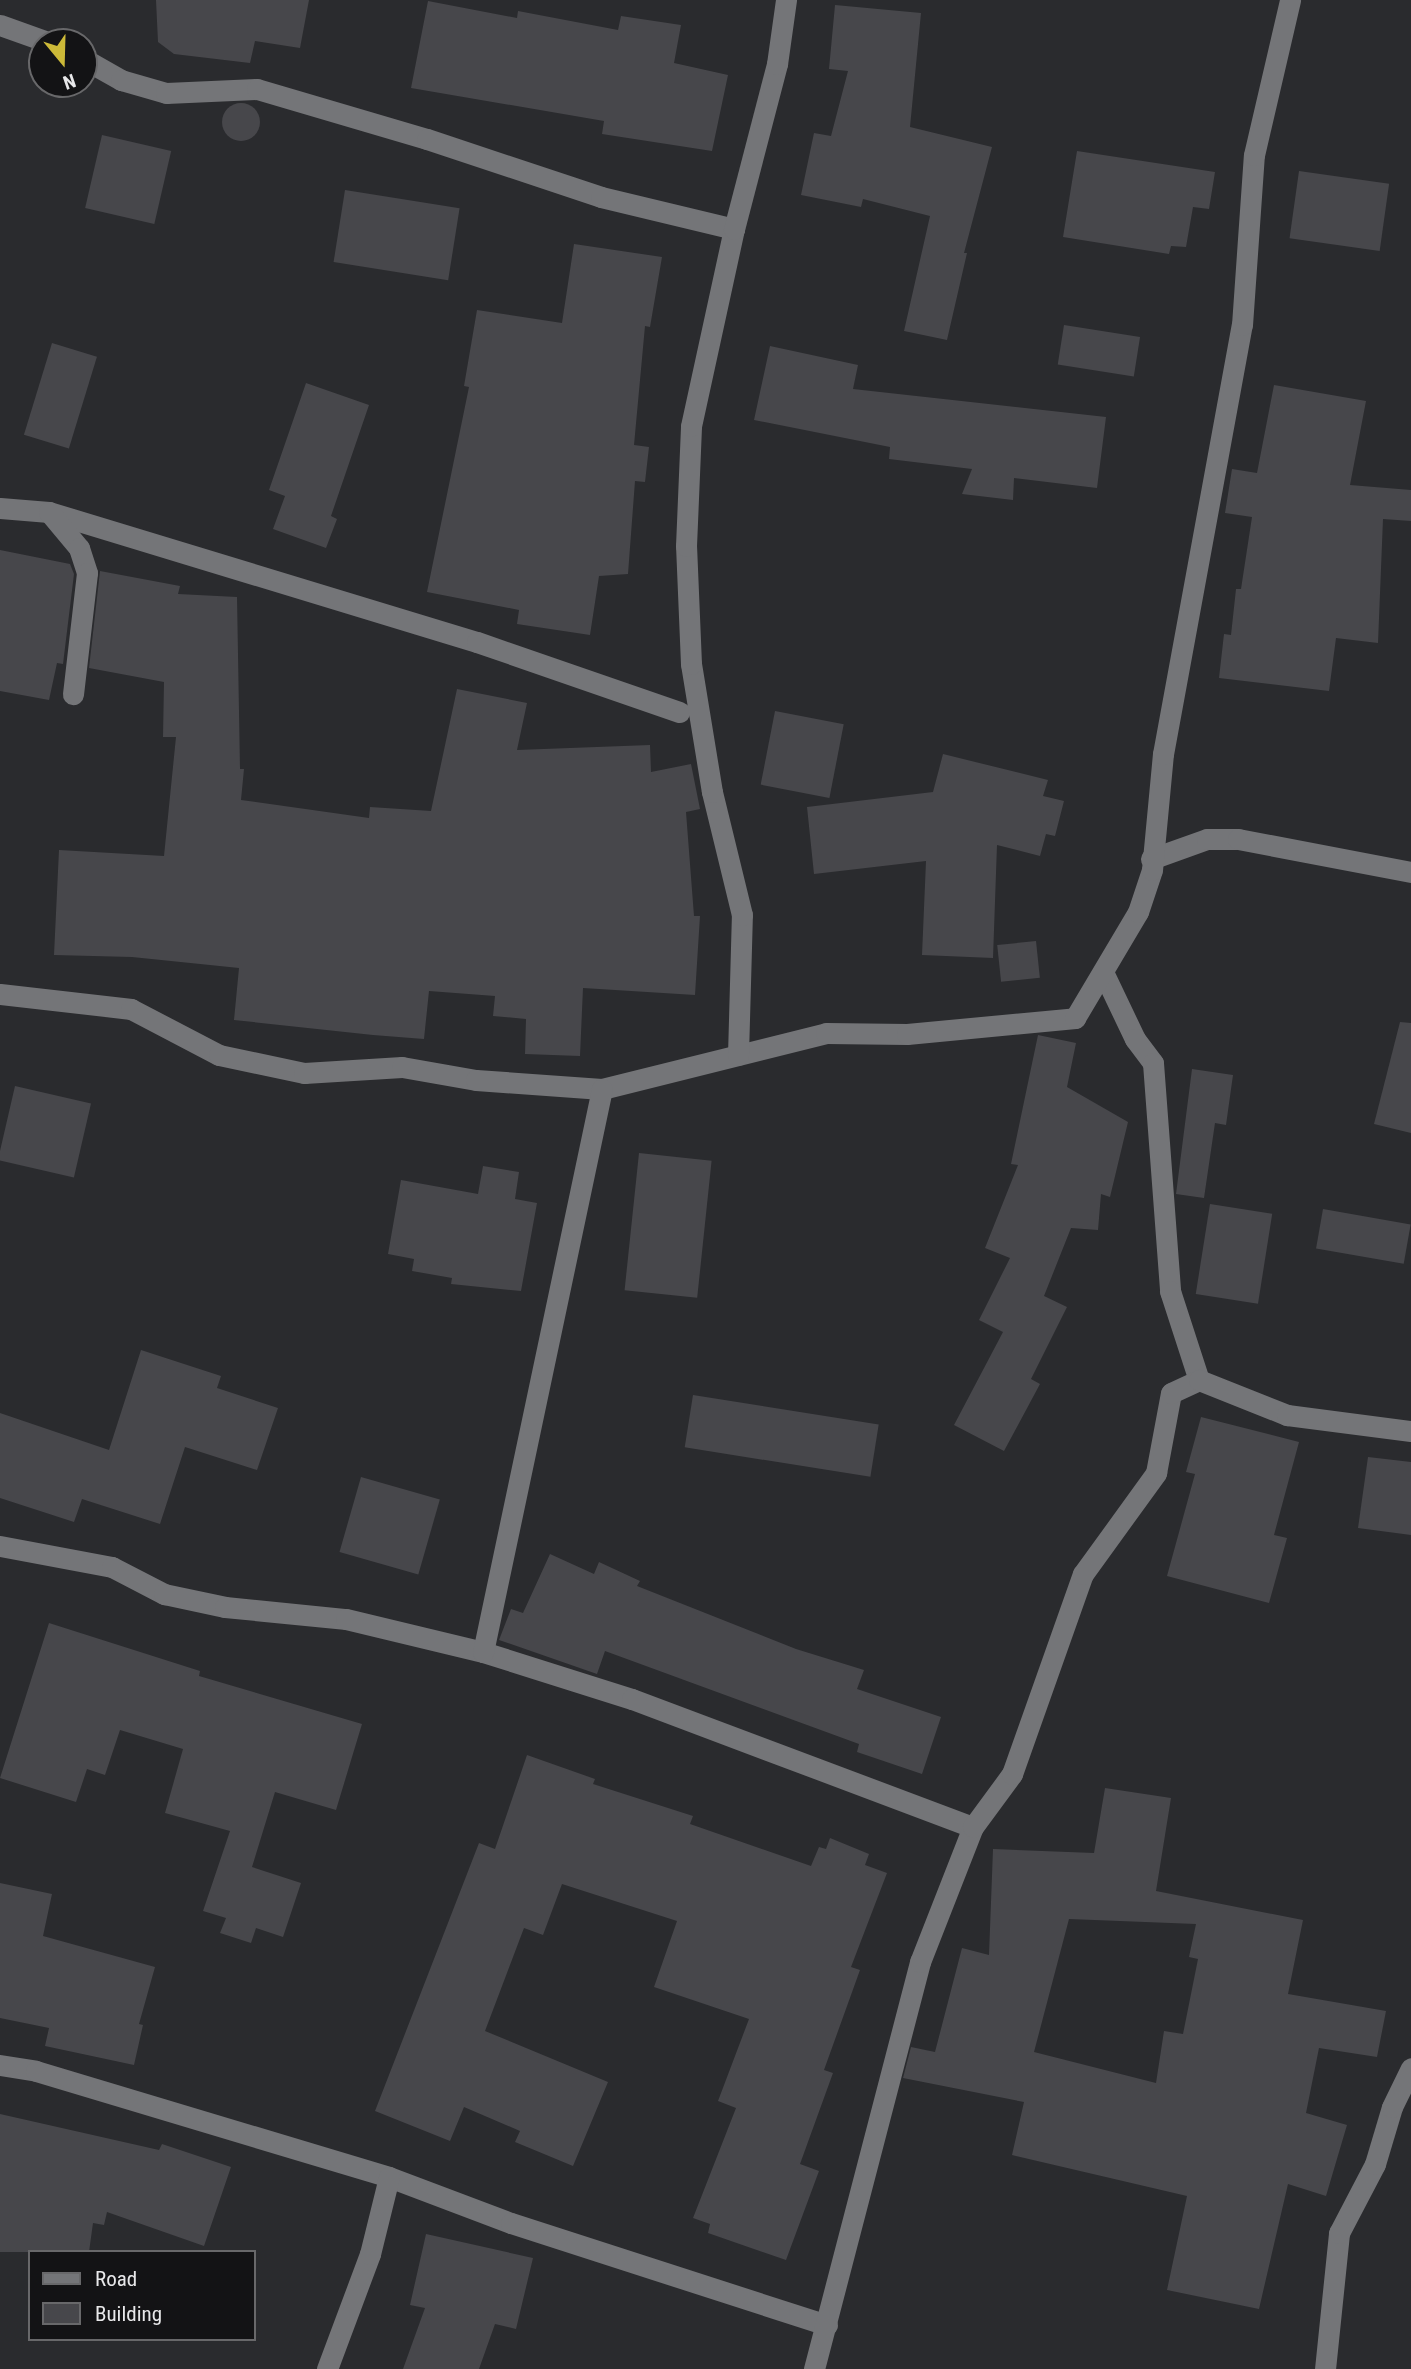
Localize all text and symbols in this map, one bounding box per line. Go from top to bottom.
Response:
north arrow [28,28,98,98]
text: N [60,69,79,94]
legend [28,2250,256,2341]
text: Road [95,2267,137,2291]
text: Building [95,2302,162,2326]

